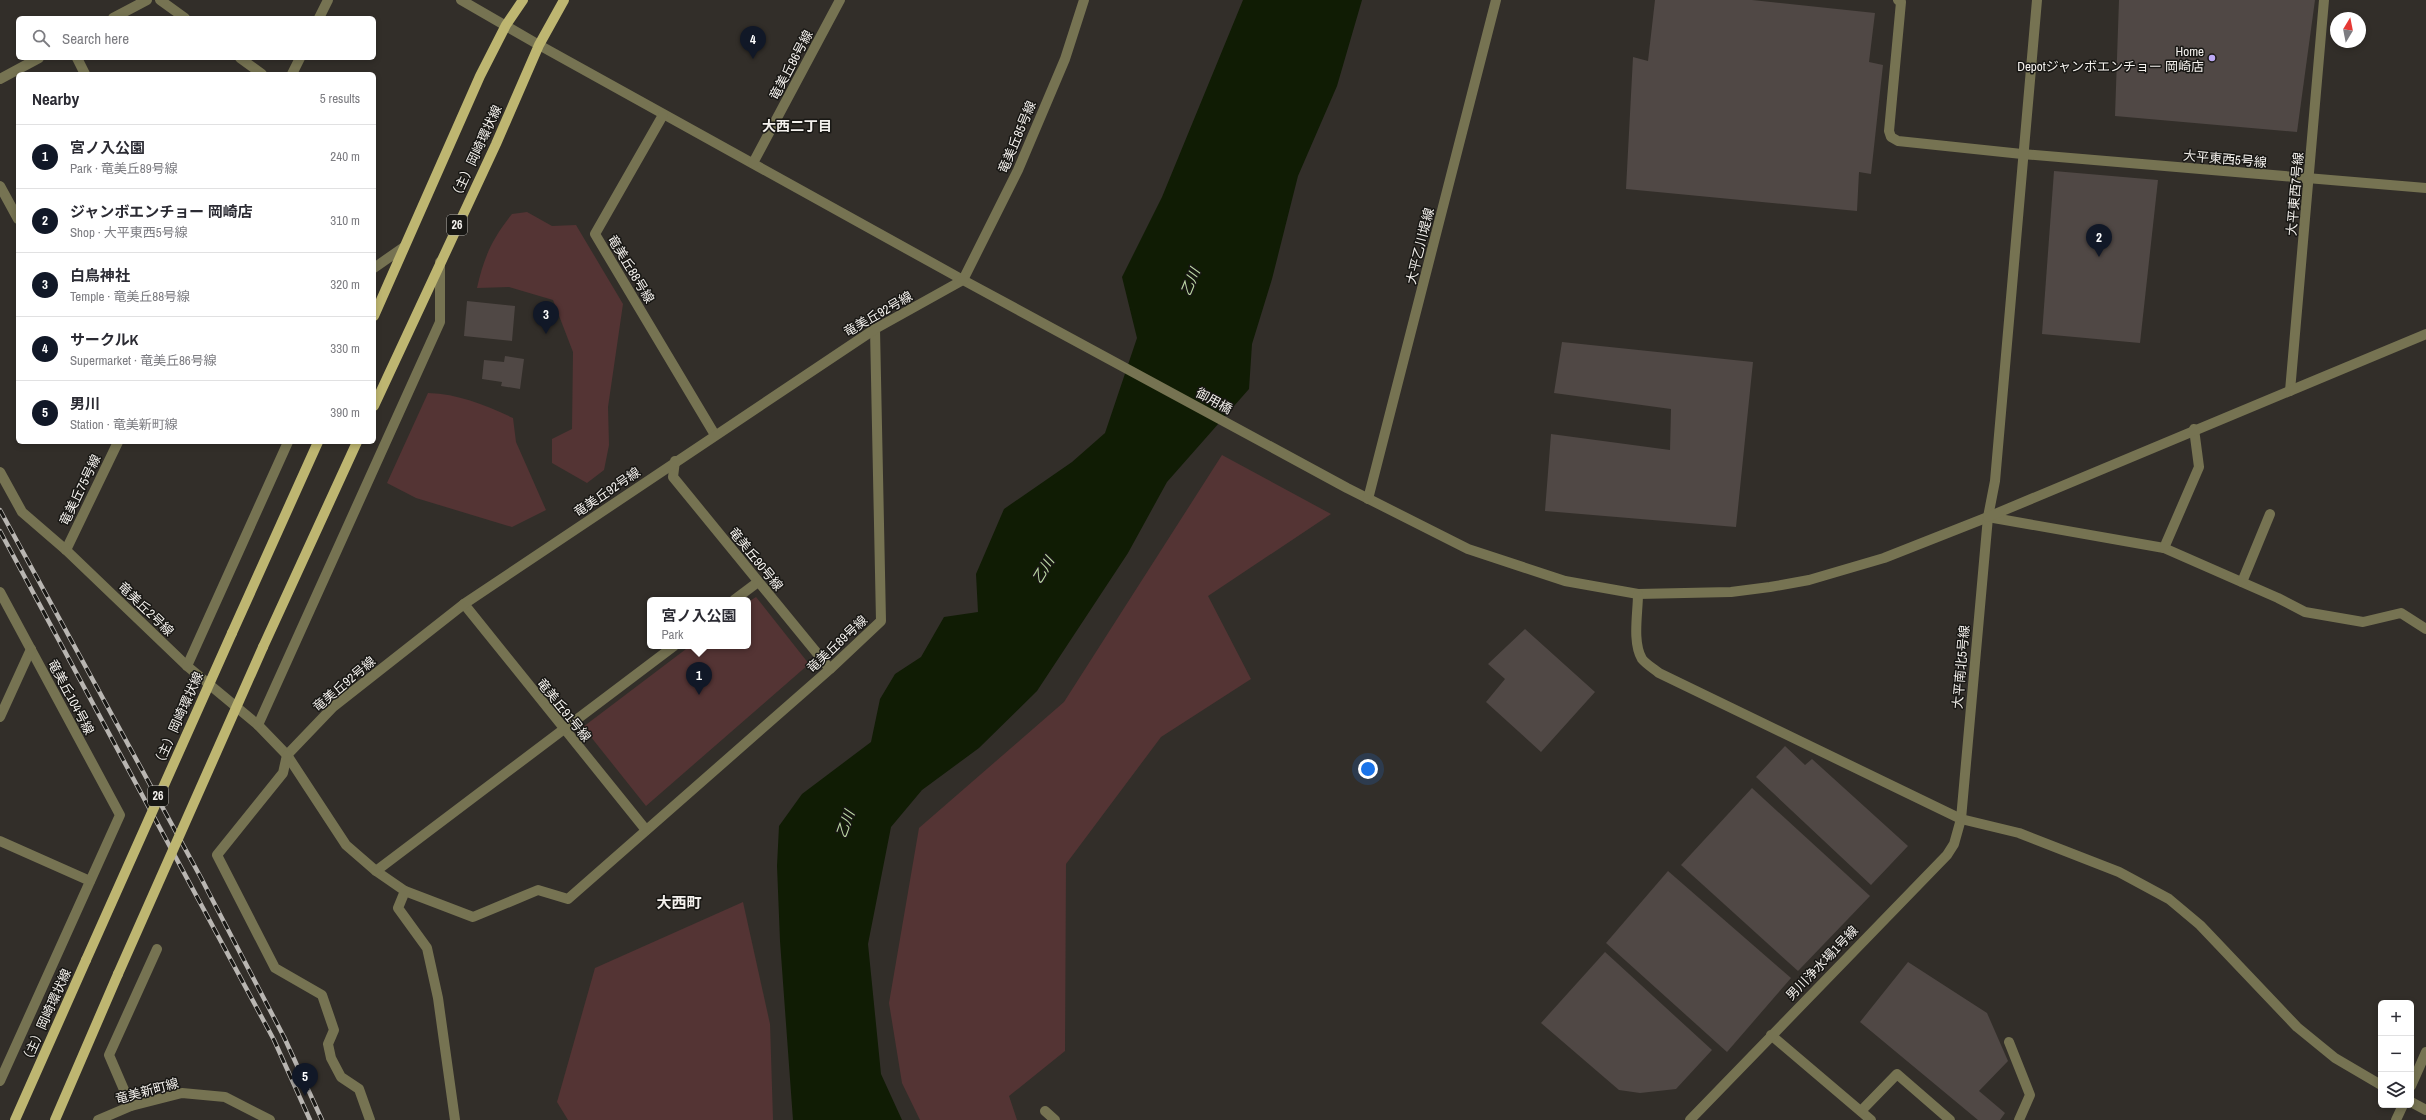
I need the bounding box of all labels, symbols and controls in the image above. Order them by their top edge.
north arrow [2330,12,2366,48]
search box [16,16,376,60]
pin: 4 [740,26,766,59]
icon: search [30,27,52,49]
street label: 竜美丘86号線 [765,27,817,103]
text: Search here [62,28,129,49]
place label: Home Depotジャンボエンチョー 岡崎店 [2017,43,2204,75]
marker: Home Depotジャンボエンチョー 岡崎店 [2207,53,2217,63]
text: Nearby [32,87,79,110]
text: 5 results [320,90,360,107]
street label: 竜美丘85号線 [994,98,1040,176]
street label: （主）岡崎環状線 [446,102,506,204]
district label: 大西二丁目 [762,117,832,135]
text: 宮ノ入公園 [70,137,145,158]
street label: 大平東西5号線 [2182,147,2268,171]
text: 1 [42,148,48,165]
text: 240 m [330,148,360,165]
street label: 大平東西7号線 [2283,151,2307,237]
text: Park · 竜美丘89号線 [70,160,178,177]
text: ジャンボエンチョー 岡崎店 [70,201,253,222]
street label: 大平乙川堤線 [1402,206,1438,286]
text: 2 [42,212,48,229]
text: 310 m [330,212,360,229]
road number: 26 [447,215,467,235]
text: Shop · 大平東西5号線 [70,224,188,241]
pin: 2 [2086,224,2112,257]
street label: 竜美丘88号線 [604,232,658,306]
water label: 乙川 [1176,264,1204,298]
text: 白鳥神社 [70,265,130,286]
text: 3 [42,276,48,293]
text: 320 m [330,276,360,293]
street label: 竜美丘92号線 [840,287,916,341]
text: Temple · 竜美丘88号線 [70,288,190,305]
pin: 3 [533,301,559,334]
text: サークルK [70,329,138,350]
text: 4 [42,340,48,357]
text: 330 m [330,340,360,357]
text: Supermarket · 竜美丘86号線 [70,352,217,369]
street label: 御用橋 [1193,384,1235,418]
text: 男川 [70,393,100,414]
text: 5 [42,404,48,421]
text: 390 m [330,404,360,421]
text: Station · 竜美新町線 [70,416,178,433]
street label: 竜美丘75号線 [56,452,104,528]
street label: 竜美丘92号線 [570,463,644,521]
street label: 竜美丘90号線 [725,524,787,594]
water label: 乙川 [1028,552,1059,587]
street label: 竜美丘2号線 [115,578,177,640]
popup [647,597,751,649]
text: 宮ノ入公園 [661,605,737,626]
street label: 竜美丘89号線 [803,612,871,676]
street label: 大平南北5号線 [1949,624,1973,710]
text: Park [661,626,683,643]
street label: 竜美丘92号線 [309,653,379,715]
street label: 竜美丘104号線 [44,656,98,738]
pin: 1 [686,662,712,695]
street label: （主）岡崎環状線 [149,669,207,771]
street label: 竜美丘91号線 [533,675,595,745]
your location [1358,759,1378,779]
road number: 26 [148,786,168,806]
water label: 乙川 [832,806,859,840]
district label: 大西町 [656,892,702,913]
street label: 男川浄水場1号線 [1782,922,1862,1004]
street label: （主）岡崎環状線 [17,966,75,1068]
map controls [2378,1000,2414,1108]
button: + [2378,1000,2414,1036]
button: − [2378,1036,2414,1072]
pin: 5 [292,1063,318,1096]
button: layers [2378,1072,2414,1108]
street label: 竜美新町線 [113,1074,181,1108]

